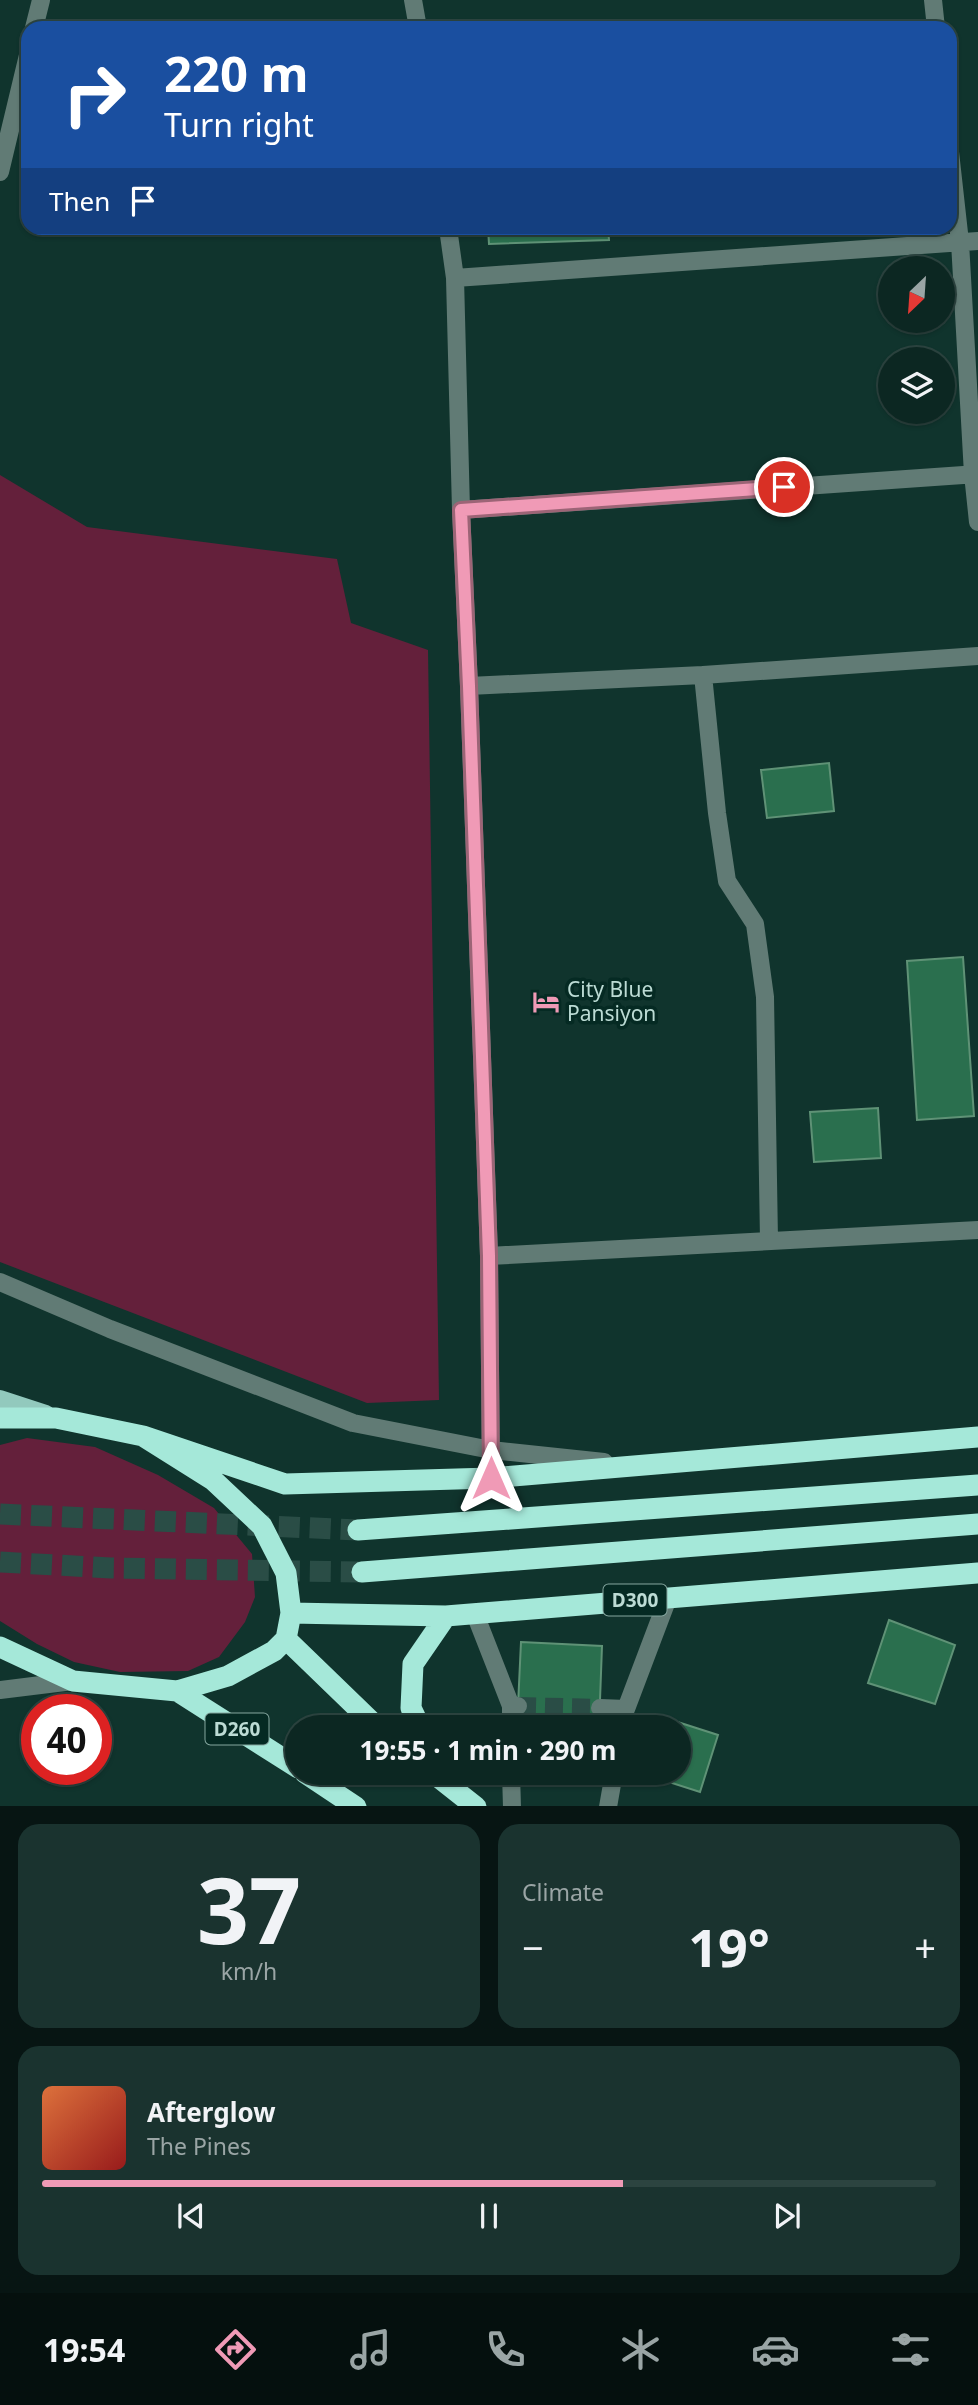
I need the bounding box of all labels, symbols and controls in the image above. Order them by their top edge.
text: 220 m [164,40,309,106]
icon: right [49,49,140,140]
text: Turn right [164,103,314,146]
icon: arrive [124,182,162,220]
text: Then [49,183,110,219]
north arrow [878,256,956,332]
map controls [878,256,955,424]
button: layers [878,347,955,424]
pin [754,457,814,517]
icon: arrive [765,468,803,506]
place label: City Blue Pansiyon [567,975,656,1027]
hotel icon: City Blue Pansiyon [531,987,561,1017]
position arrow [454,1441,528,1515]
road number: D300 [604,1584,666,1616]
speed limit sign: 40 [21,1694,112,1785]
road number: D260 [205,1714,268,1744]
text: 19:55 · 1 min · 290 m [360,1732,616,1768]
text: 37 [197,1847,301,1971]
text: Climate [522,1876,604,1908]
text: 19° [688,1911,770,1982]
text: − [522,1921,544,1973]
text: + [914,1921,936,1973]
text: km/h [221,1955,277,1987]
text: Afterglow [147,2094,275,2130]
text: The Pines [147,2130,251,2162]
icon: previous [172,2197,210,2235]
icon: pause [470,2197,508,2235]
icon: next [768,2197,806,2235]
icon: directions [211,2325,260,2374]
icon: music [346,2325,395,2374]
icon: phone [481,2325,530,2374]
icon: climate [616,2325,665,2374]
icon: car [751,2325,800,2374]
icon: filters [886,2325,935,2374]
text: 19:54 [43,2328,125,2371]

